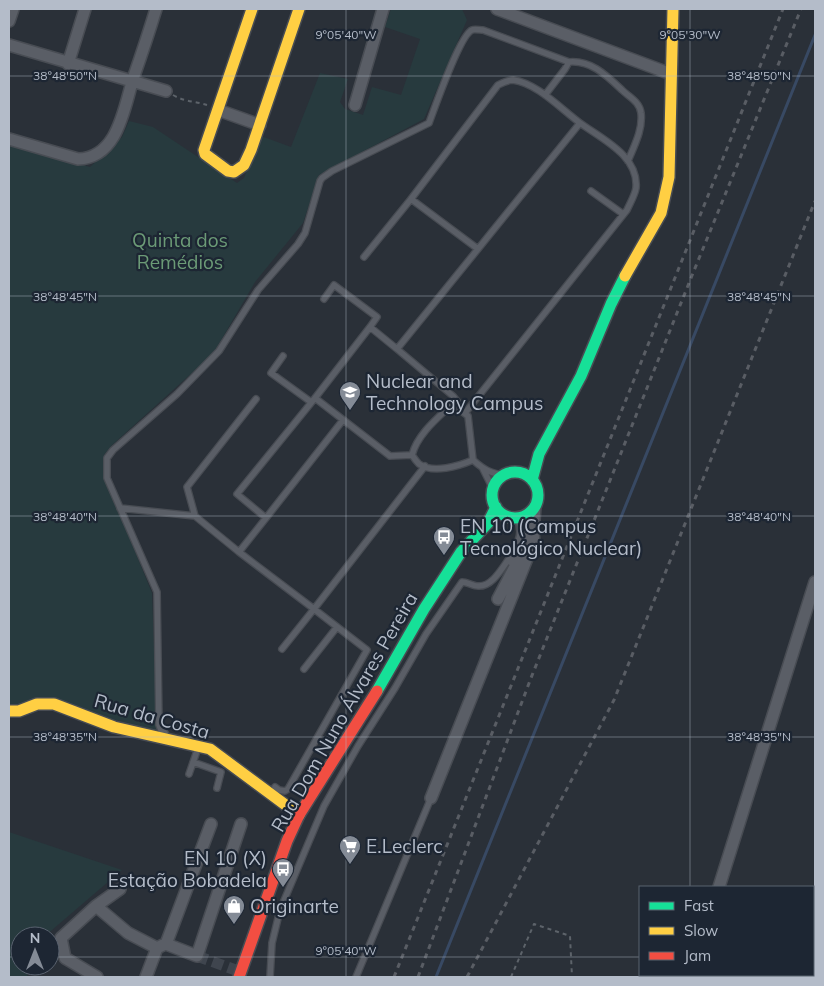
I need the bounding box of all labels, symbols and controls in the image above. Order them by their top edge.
text: 9°05'40"W [315,27,377,42]
text: 9°05'30"W [659,27,721,42]
text: 38°48'50"N [33,68,97,83]
text: 38°48'50"N [727,68,791,83]
park label: Quinta dos Remédios [132,228,228,274]
text: 38°48'45"N [33,289,97,304]
text: 38°48'45"N [727,289,791,304]
place label: Nuclear and Technology Campus [366,369,543,415]
school or university icon: Nuclear and Technology Campus [338,380,362,411]
text: 38°48'40"N [33,509,97,524]
text: 38°48'40"N [727,509,791,524]
place label: EN 10 (Campus Tecnológico Nuclear) [460,514,642,560]
bus stop icon: EN 10 (Campus Tecnológico Nuclear) [432,525,456,556]
street label: Rua Dom Nuno Álvares Pereira [265,588,423,836]
street label: Rua da Costa [92,688,212,744]
text: 38°48'35"N [33,729,97,744]
text: 38°48'35"N [727,729,791,744]
supermarket icon: E.Leclerc [338,834,362,865]
place label: E.Leclerc [366,834,443,858]
place label: EN 10 (X) Estação Bobadela [108,846,267,892]
bus stop icon: EN 10 (X) Estação Bobadela [271,857,295,888]
legend [639,886,814,976]
shop icon: Originarte [222,894,246,925]
place label: Originarte [250,894,339,918]
text: Fast [684,896,714,915]
text: Slow [684,921,718,940]
north arrow [10,926,60,976]
text: N [30,929,40,947]
text: 9°05'40"W [315,943,377,958]
text: Jam [684,946,711,965]

